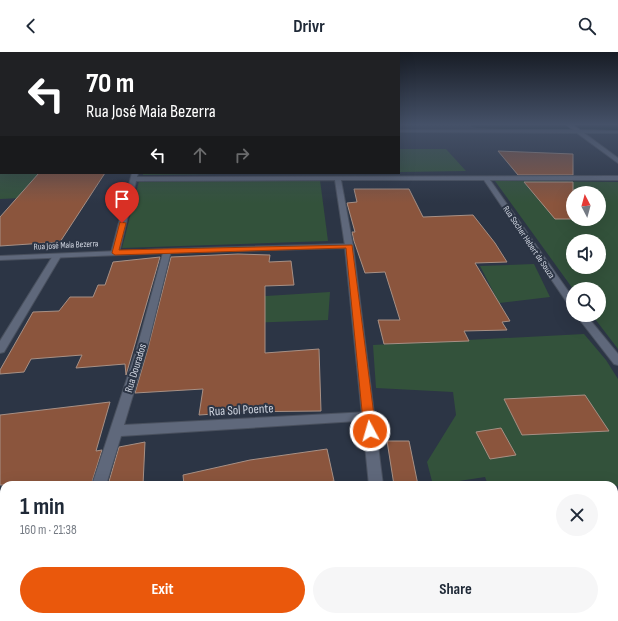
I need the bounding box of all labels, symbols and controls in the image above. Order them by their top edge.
icon: back [20,15,42,37]
icon: search [576,15,598,37]
text: Drivr [293,16,325,37]
text: 70 m [86,67,134,100]
icon: left [20,68,72,120]
text: Rua José Maia Bezerra [86,101,216,122]
icon: left [147,144,169,166]
icon: ahead [189,144,211,166]
icon: right [231,144,253,166]
pin [105,182,139,223]
north arrow [566,186,606,226]
map controls [566,186,606,322]
icon: arrive [111,188,133,210]
street label: Rua Socher Hebert de Souza [500,204,557,280]
button: sound [566,234,606,274]
street label: Rua José Maia Bezerra [33,238,99,253]
button: search [566,282,606,322]
street label: Rua Dourados [122,342,149,394]
street label: Rua Sol Poente [208,400,274,420]
position arrow [349,410,391,452]
text: 1 min [20,492,65,521]
button: close [556,494,598,536]
text: 160 m · 21:38 [20,522,77,538]
button: Exit [20,567,305,613]
button: Share [313,567,598,613]

